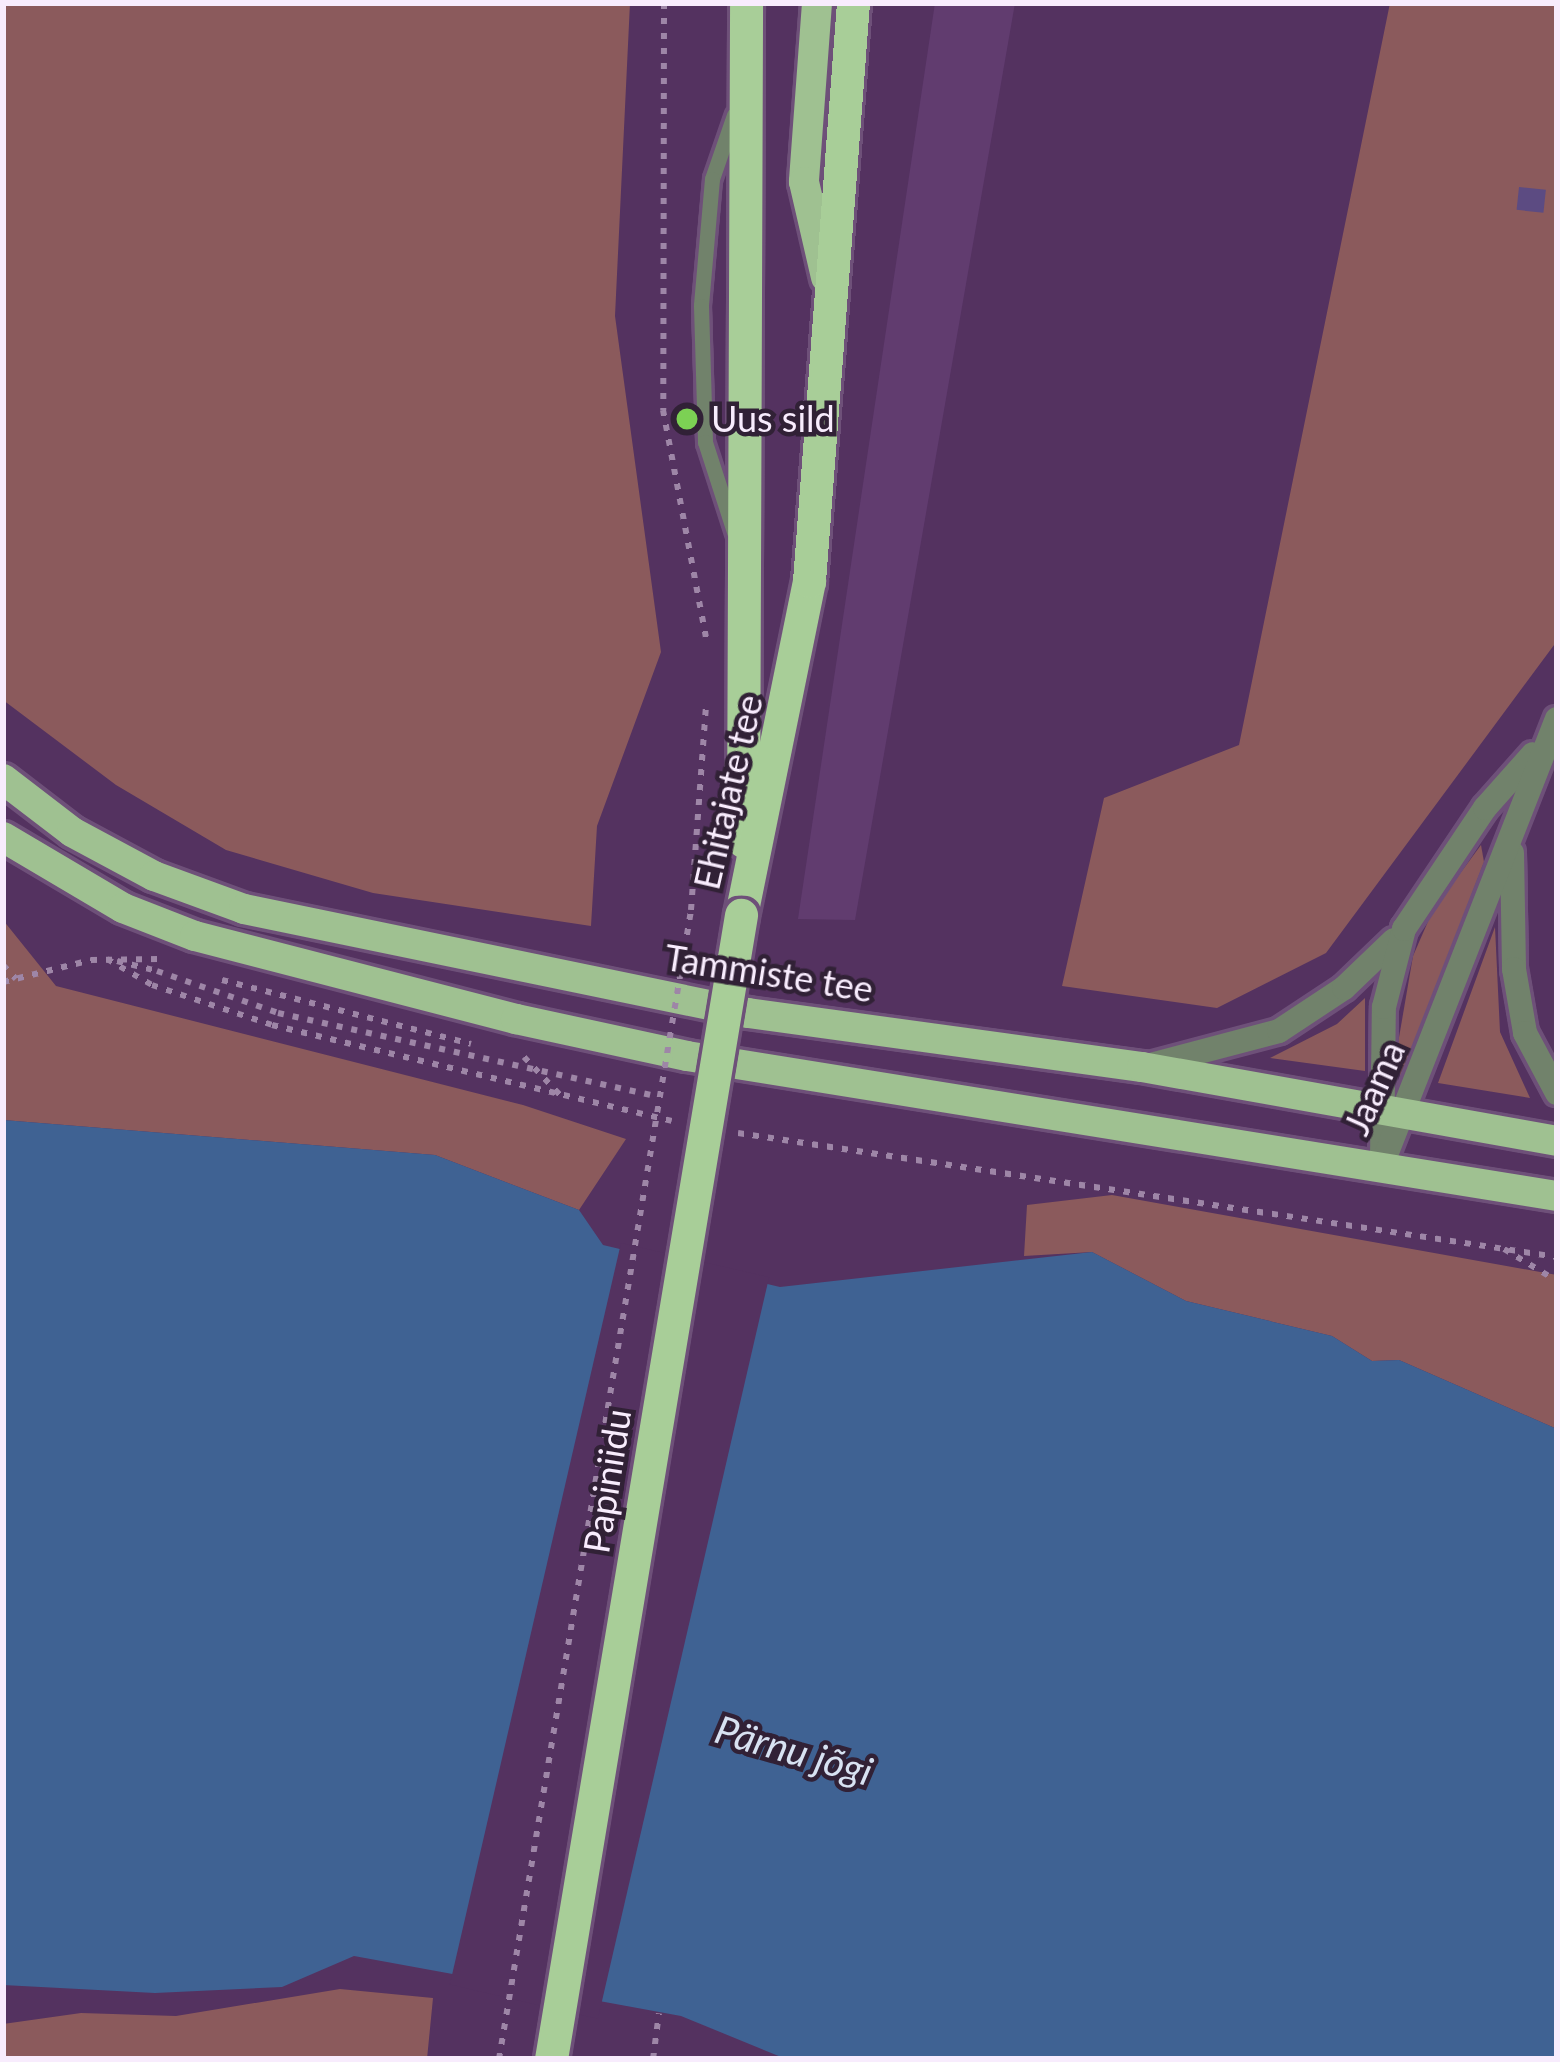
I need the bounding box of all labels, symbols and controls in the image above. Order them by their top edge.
place label: Uus sild [711,397,835,441]
marker: Uus sild [674,406,700,432]
street label: Ehitajate tee [685,691,771,893]
street label: Tammiste tee [662,935,876,1011]
street label: Jaama [1334,1035,1414,1141]
street label: Papiniidu [574,1406,640,1556]
water label: Pärnu jõgi [710,1705,878,1795]

